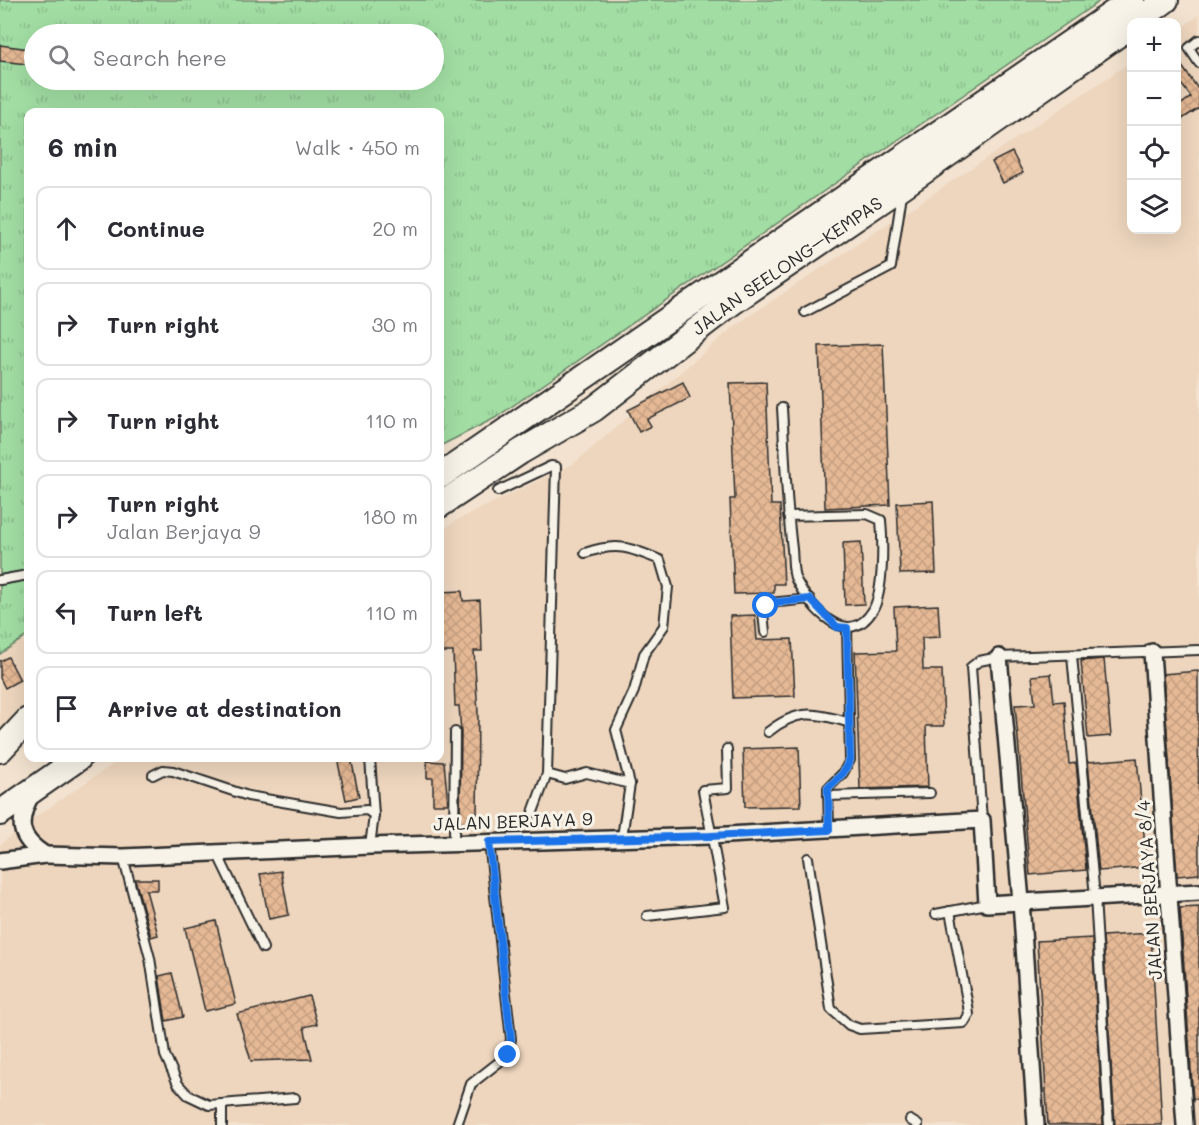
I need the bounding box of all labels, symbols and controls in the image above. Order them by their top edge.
map controls [1127,18,1181,234]
button: + [1127,18,1181,72]
search box [24,24,444,90]
icon: search [45,41,78,74]
text: Search here [93,43,227,72]
button: − [1127,72,1181,126]
button: locate [1127,126,1181,180]
text: 6 min [48,130,117,164]
text: Walk · 450 m [295,134,420,160]
button: layers [1127,180,1181,234]
street label: JALAN SEELONG–KEMPAS [687,191,887,340]
icon: ahead [50,212,83,245]
text: Continue [107,214,205,243]
text: 20 m [372,215,418,241]
icon: right [50,308,83,341]
text: Turn right [107,310,219,339]
text: 30 m [372,311,418,337]
icon: right [50,404,83,437]
text: Turn right [107,406,219,435]
text: 110 m [365,407,418,433]
text: Turn right [107,489,219,518]
icon: right [50,500,83,533]
text: 180 m [362,503,418,529]
text: Jalan Berjaya 9 [107,518,261,544]
route start [752,592,778,618]
icon: left [50,596,83,629]
text: Turn left [107,598,203,627]
text: 110 m [365,599,418,625]
icon: arrive [50,692,83,725]
text: Arrive at destination [107,694,342,723]
street label: JALAN BERJAYA 8/4 [1131,799,1167,980]
street label: JALAN BERJAYA 9 [433,806,593,836]
route end [494,1041,520,1067]

